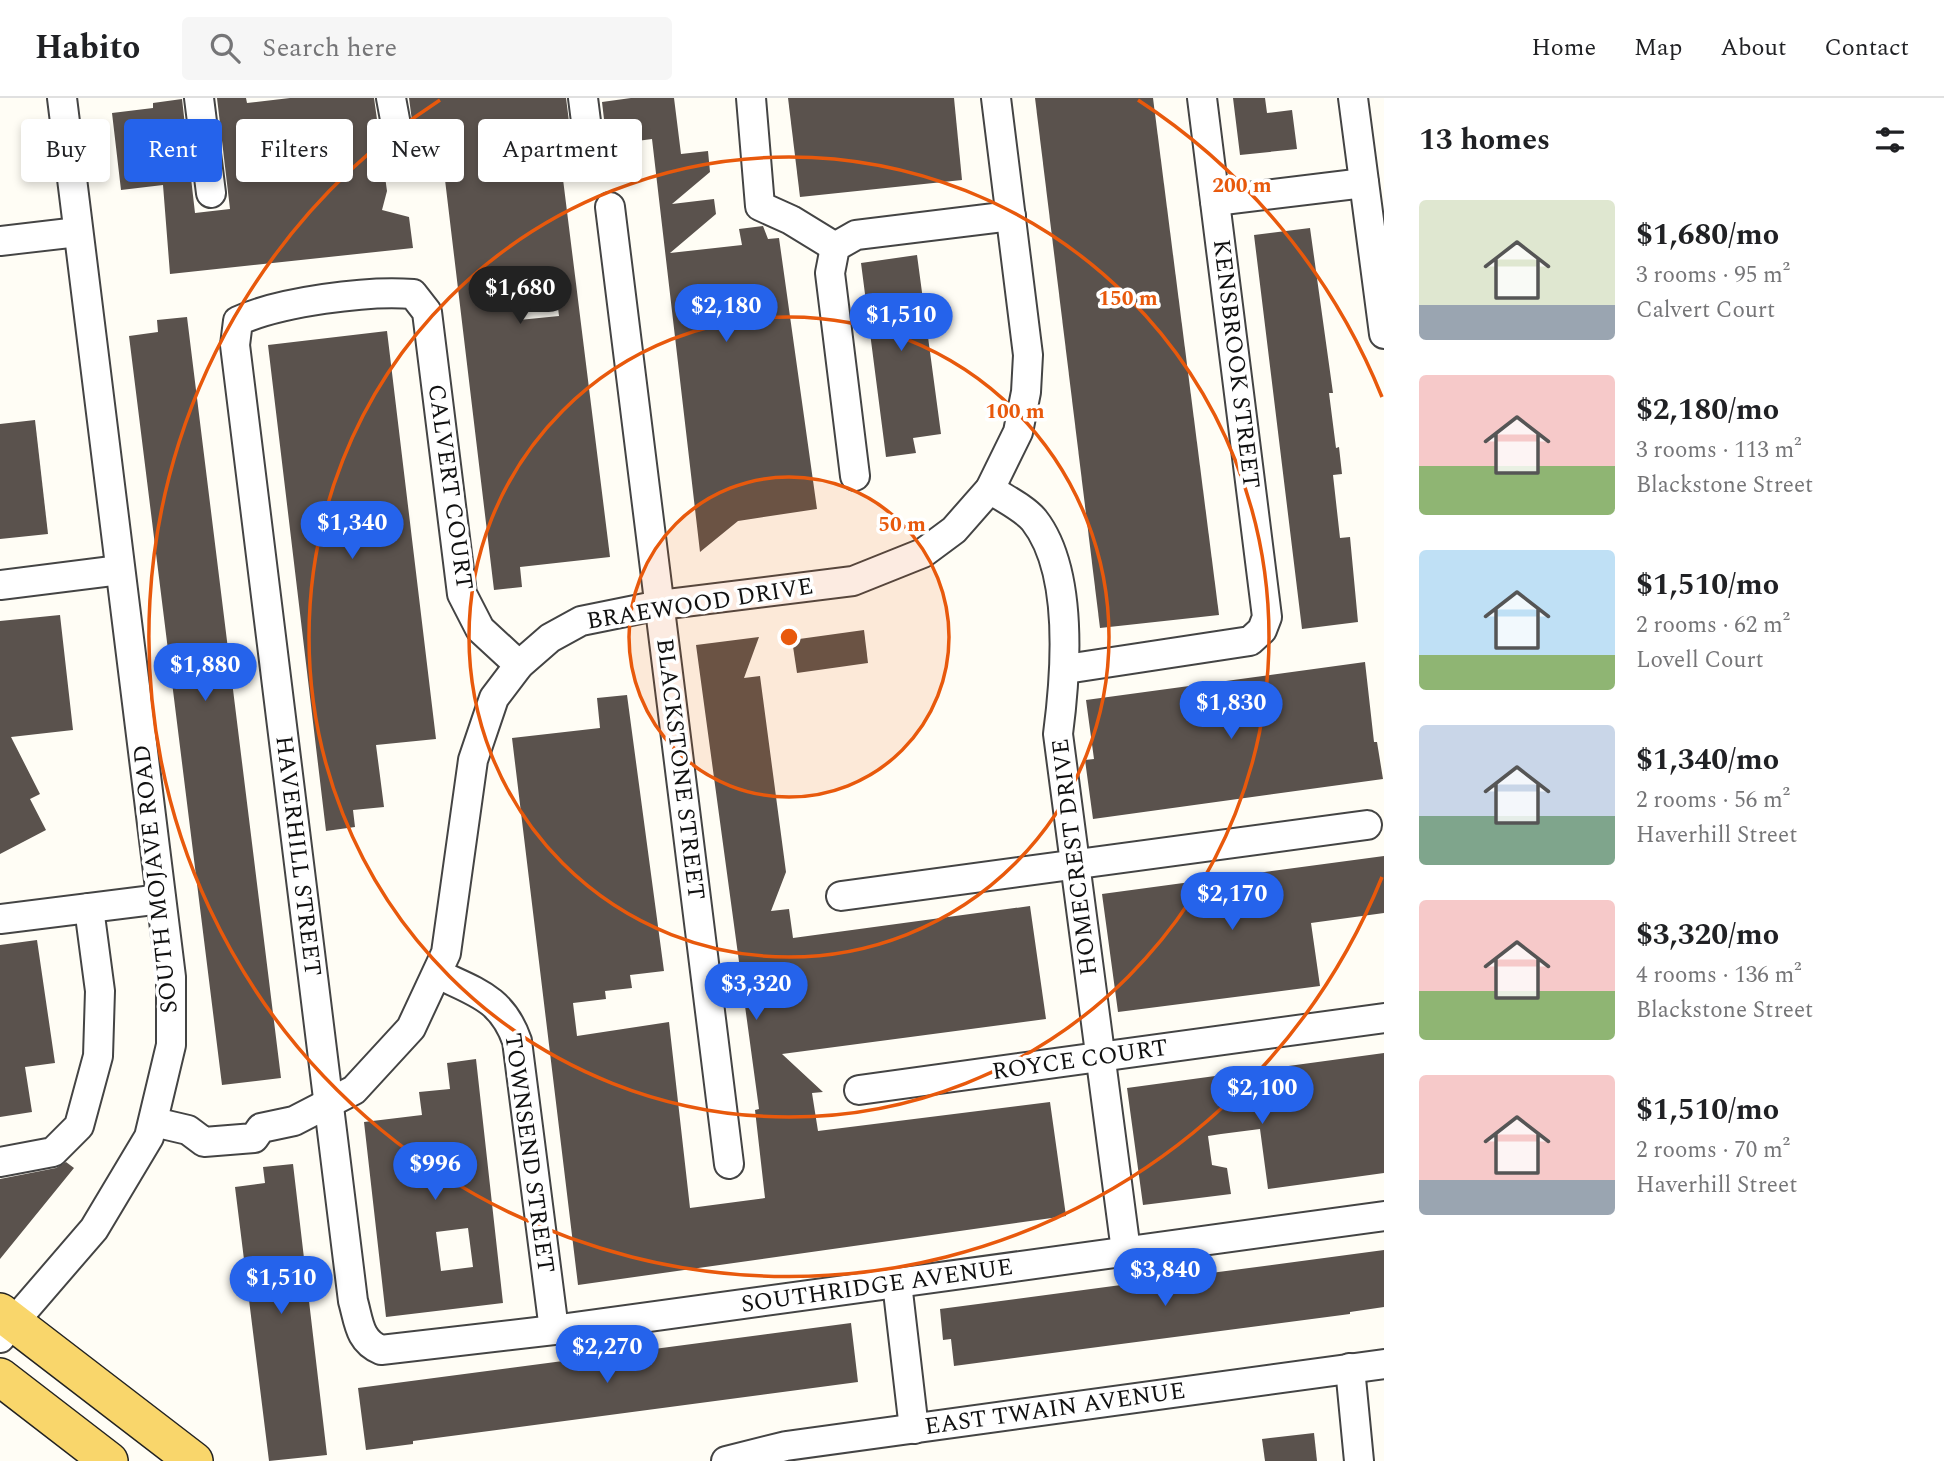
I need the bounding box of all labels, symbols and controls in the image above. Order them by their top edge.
search box [182,17,672,80]
text: Habito [35,23,140,73]
text: Search here [262,28,397,68]
icon: search [206,29,244,67]
text: Home [1531,30,1596,66]
text: Map [1634,30,1682,66]
text: About [1720,30,1786,66]
text: Contact [1824,30,1909,66]
text: 13 homes [1419,117,1550,163]
chip: Buy [21,119,110,182]
chip: Rent [124,119,222,182]
chip: Filters [236,119,353,182]
chip: New [367,119,464,182]
chip: Apartment [478,119,642,182]
icon: filters [1871,121,1909,159]
text: 200 m [1212,170,1272,202]
text: $1,680/mo [1636,212,1779,258]
icon: home [1475,228,1559,312]
street label: KENSBROOK STREET [1203,237,1269,491]
text: 3 rooms · 95 m² [1636,258,1790,293]
pin: $1,680 [463,266,577,326]
text: $1,680 [485,271,555,306]
text: 150 m [1098,283,1158,315]
pin: $2,180 [669,285,783,344]
text: $2,180 [691,289,761,324]
text: Calvert Court [1636,293,1775,328]
pin: $1,510 [844,294,958,353]
text: $1,510 [866,298,936,333]
street label: CALVERT COURT [418,382,482,592]
text: $2,180/mo [1636,387,1779,433]
text: 100 m [985,396,1045,428]
icon: home [1475,403,1559,487]
text: 3 rooms · 113 m² [1636,433,1802,468]
text: Blackstone Street [1636,468,1813,503]
pin: $1,340 [295,502,409,561]
text: $1,340 [317,506,387,541]
text: 50 m [878,509,926,541]
text: $1,510/mo [1636,562,1779,608]
street label: BRAEWOOD DRIVE [584,568,816,640]
icon: home [1475,578,1559,662]
text: 2 rooms · 62 m² [1636,608,1790,643]
centre of rings [777,625,801,649]
street label: BLACKSTONE STREET [646,636,714,902]
text: Lovell Court [1636,643,1764,678]
pin: $1,880 [148,644,262,703]
text: $1,880 [170,648,240,683]
pin: $1,830 [1174,682,1288,741]
text: $1,830 [1196,686,1266,721]
street label: HAVERHILL STREET [265,734,331,978]
street label: HOMECREST DRIVE [1043,736,1107,978]
text: $1,340/mo [1636,737,1779,783]
street label: SOUTH MOJAVE ROAD [124,743,188,1015]
icon: home [1475,753,1559,837]
text: 2 rooms · 56 m² [1636,783,1790,818]
text: Haverhill Street [1636,818,1797,853]
pin: $2,170 [1175,872,1289,932]
text: $2,170 [1197,877,1267,912]
text: $3,320/mo [1636,912,1779,958]
icon: home [1475,928,1559,1012]
text: 4 rooms · 136 m² [1636,958,1802,993]
pin: $3,320 [699,962,813,1022]
text: $3,320 [721,967,791,1002]
text: Blackstone Street [1636,993,1813,1028]
street label: ROYCE COURT [990,1030,1170,1090]
street label: TOWNSEND STREET [494,1031,564,1275]
pin: $2,100 [1205,1066,1319,1126]
text: $2,100 [1227,1071,1297,1106]
text: $1,510/mo [1636,1087,1779,1133]
icon: home [1475,1103,1559,1187]
text: 2 rooms · 70 m² [1636,1133,1790,1168]
pin: $996 [394,1142,476,1202]
text: $996 [409,1147,461,1182]
text: Haverhill Street [1636,1168,1797,1203]
pin: $3,840 [1108,1248,1222,1308]
street label: SOUTHRIDGE AVENUE [739,1249,1015,1323]
text: $3,840 [1130,1253,1200,1288]
pin: $1,510 [224,1256,338,1316]
text: $1,510 [246,1261,316,1296]
pin: $2,270 [550,1326,664,1385]
text: $2,270 [572,1330,642,1365]
street label: EAST TWAIN AVENUE [922,1373,1188,1445]

